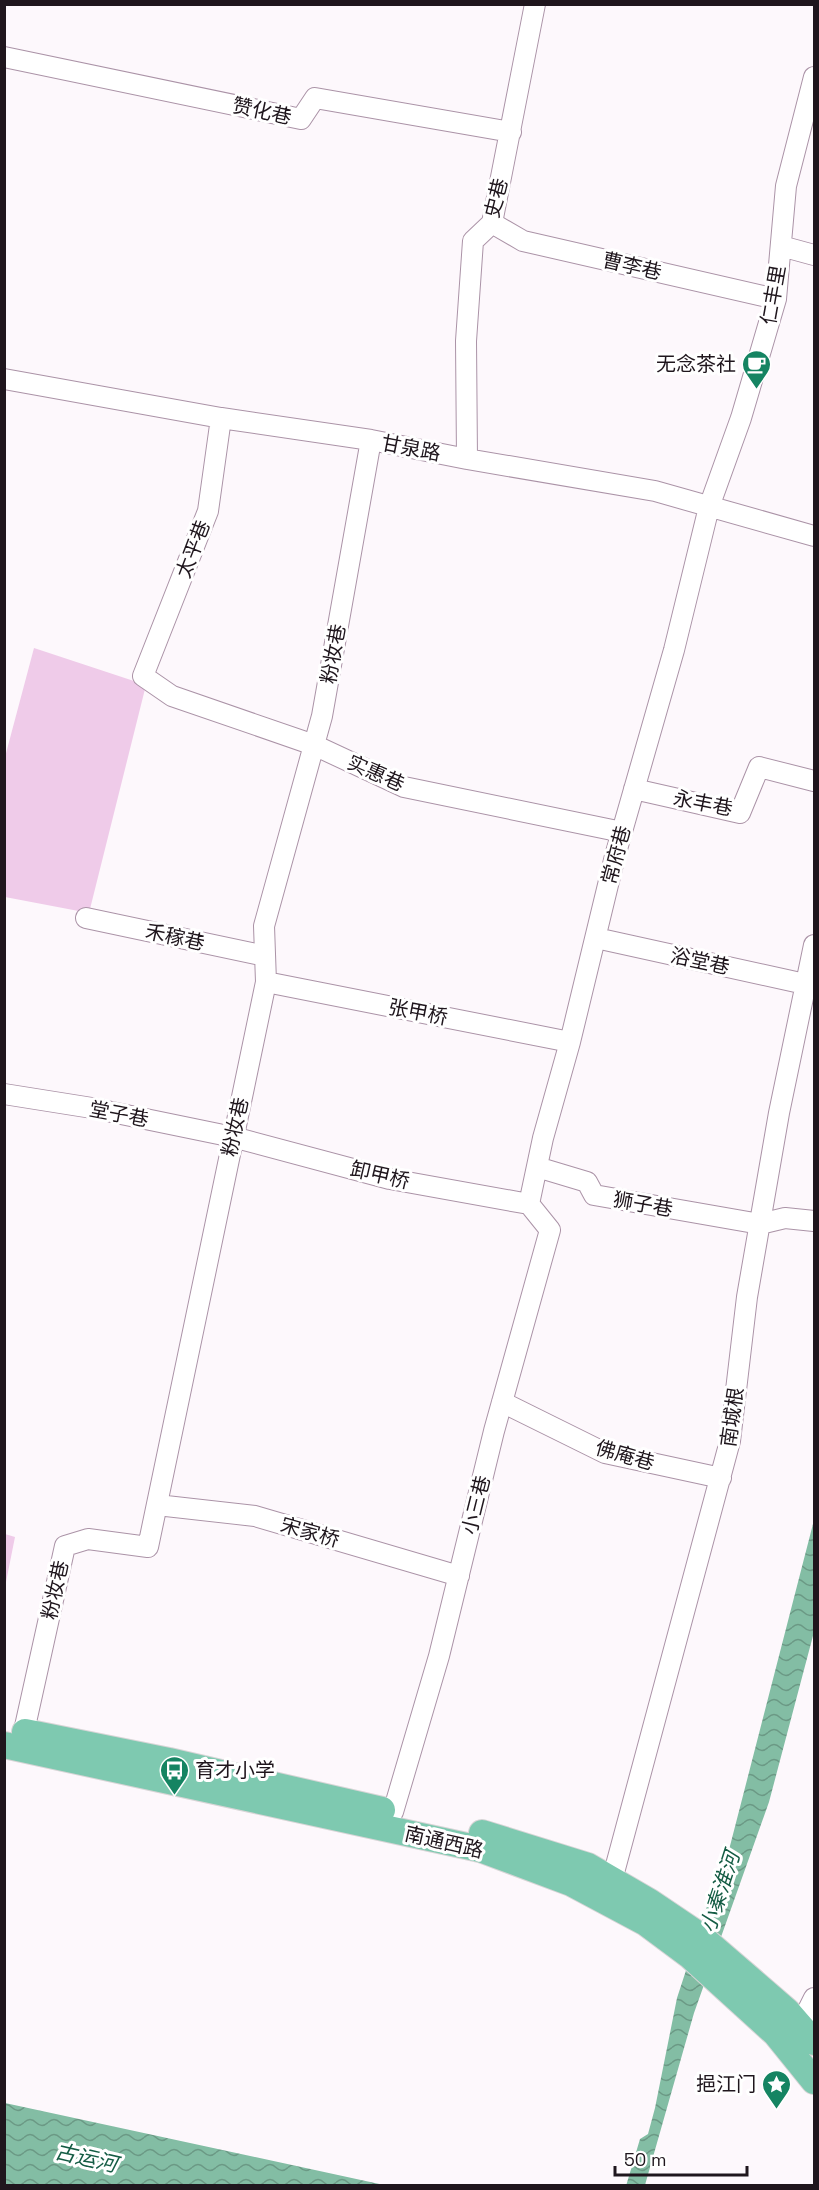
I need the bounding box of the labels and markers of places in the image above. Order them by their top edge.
cafe icon: 无念茶社 [741,348,773,390]
place label: 无念茶社 [656,351,736,377]
bus stop icon: 育才小学 [158,1754,190,1796]
place label: 育才小学 [195,1757,275,1783]
place icon: 挹江门 [761,2068,793,2110]
place label: 挹江门 [696,2071,756,2097]

